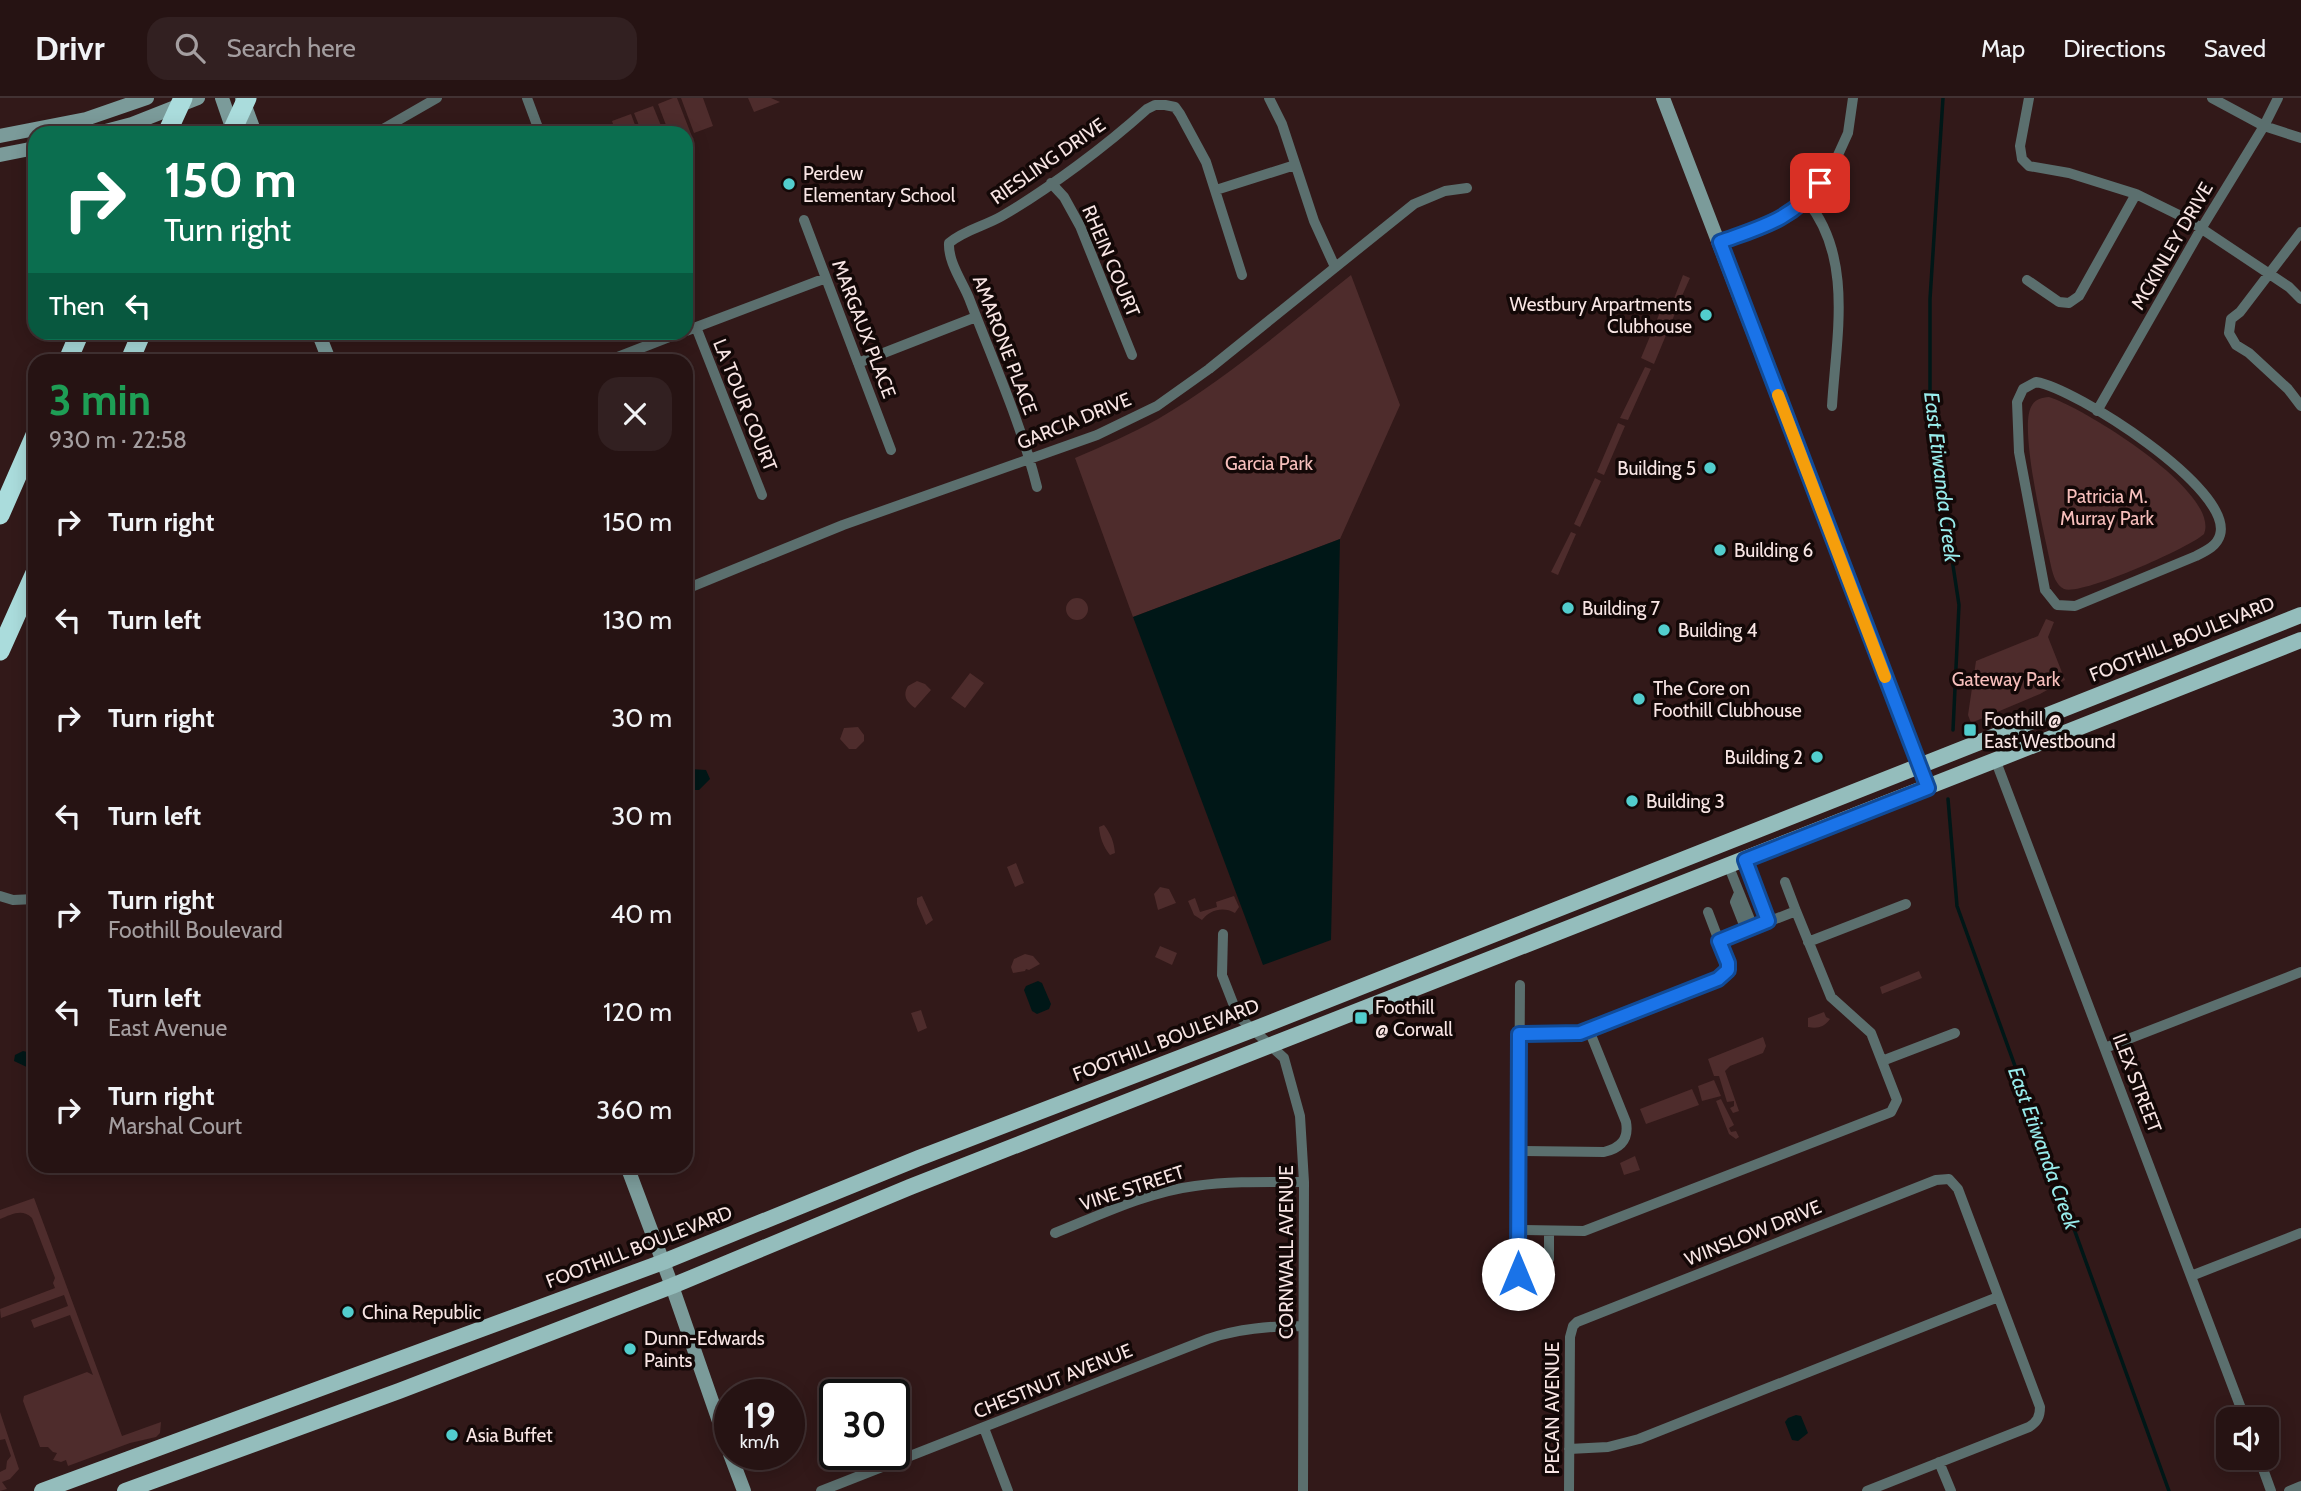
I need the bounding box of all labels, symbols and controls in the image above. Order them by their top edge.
search box [147,17,637,80]
text: Drivr [35,28,105,68]
icon: search [171,29,209,67]
text: Search here [227,32,356,64]
text: Map [1981,34,2025,63]
text: Directions [2063,34,2166,63]
text: Saved [2204,34,2266,63]
street label: RIESLING DRIVE [986,113,1110,209]
text: 150 m [164,150,297,209]
pin [1790,153,1850,213]
icon: right [49,154,140,245]
place label: Perdew Elementary School [803,162,956,207]
icon: arrive [1801,164,1839,202]
marker: Perdew Elementary School [781,176,797,192]
street label: MCKINLEY DRIVE [2126,178,2218,314]
street label: RHEIN COURT [1077,202,1145,320]
text: Turn right [164,210,291,249]
street label: MARGAUX PLACE [827,257,901,401]
street label: AMARONE PLACE [968,272,1042,418]
icon: left [119,287,157,325]
text: Then [49,290,105,322]
place label: Westbury Arpartments Clubhouse [1509,293,1692,338]
marker: Westbury Arpartments Clubhouse [1698,307,1714,323]
street label: LA TOUR COURT [708,336,782,474]
text: 3 min [49,374,151,426]
button: close [598,377,672,451]
street label: GARCIA DRIVE [1014,388,1134,454]
water label: East Etiwanda Creek [1919,390,1965,565]
text: 930 m · 22:58 [49,426,187,454]
park label: Garcia Park [1225,452,1313,475]
place label: Building 5 [1617,457,1696,480]
marker: Building 5 [1702,460,1718,476]
park label: Patricia M. Murray Park [2060,485,2154,530]
icon: right [49,503,87,541]
text: Turn right [108,506,214,538]
text: 150 m [603,506,672,538]
place label: Building 6 [1734,539,1813,562]
marker: Building 6 [1712,542,1728,558]
street label: FOOTHILL BOULEVARD [2086,591,2278,687]
place label: Building 7 [1582,597,1661,620]
marker: Building 7 [1560,600,1576,616]
icon: left [49,601,87,639]
text: Turn left [108,604,201,636]
text: 130 m [603,604,672,636]
place label: Building 4 [1678,619,1758,642]
marker: Building 4 [1656,622,1672,638]
park label: Gateway Park [1952,668,2061,691]
place label: The Core on Foothill Clubhouse [1653,677,1802,722]
marker: The Core on Foothill Clubhouse [1631,691,1647,707]
icon: right [49,699,87,737]
text: Turn right [108,702,214,734]
text: 30 m [611,702,672,734]
place label: Foothill @ East Westbound [1984,708,2116,753]
marker: Foothill @ East Westbound [1962,722,1978,738]
place label: Building 2 [1724,746,1803,769]
marker: Building 2 [1809,749,1825,765]
place label: Building 3 [1646,790,1725,813]
marker: Building 3 [1624,793,1640,809]
icon: left [49,797,87,835]
text: Turn left [108,800,201,832]
text: 30 m [611,800,672,832]
text: Turn right [108,884,214,916]
icon: right [49,895,87,933]
text: 40 m [610,898,672,930]
text: Foothill Boulevard [108,916,283,944]
text: Turn left [108,982,201,1014]
icon: left [49,993,87,1031]
street label: FOOTHILL BOULEVARD [1070,994,1263,1086]
text: 120 m [603,996,672,1028]
place label: Foothill @ Corwall [1375,996,1453,1041]
marker: Foothill @ Corwall [1353,1010,1369,1026]
text: East Avenue [108,1014,227,1042]
street label: ILEX STREET [2108,1030,2166,1136]
water label: East Etiwanda Creek [2003,1063,2085,1234]
text: Turn right [108,1080,214,1112]
icon: right [49,1091,87,1129]
text: 360 m [596,1094,672,1126]
text: Marshal Court [108,1112,242,1140]
street label: VINE STREET [1077,1160,1187,1216]
street label: CORNWALL AVENUE [1275,1165,1298,1339]
street label: WINSLOW DRIVE [1681,1195,1825,1271]
street label: FOOTHILL BOULEVARD [543,1201,736,1293]
position arrow [1481,1237,1555,1311]
place label: China Republic [362,1301,481,1324]
marker: China Republic [340,1304,356,1320]
place label: Dunn-Edwards Paints [644,1327,765,1372]
street label: CHESTNUT AVENUE [970,1339,1136,1423]
marker: Dunn-Edwards Paints [622,1341,638,1357]
street label: PECAN AVENUE [1541,1342,1564,1474]
speed limit sign: 30 [819,1379,910,1470]
text: 19 [743,1394,776,1437]
map controls [2216,1407,2279,1470]
button: sound [2216,1407,2279,1470]
place label: Asia Buffet [466,1424,553,1447]
marker: Asia Buffet [444,1427,460,1443]
text: km/h [740,1431,779,1453]

